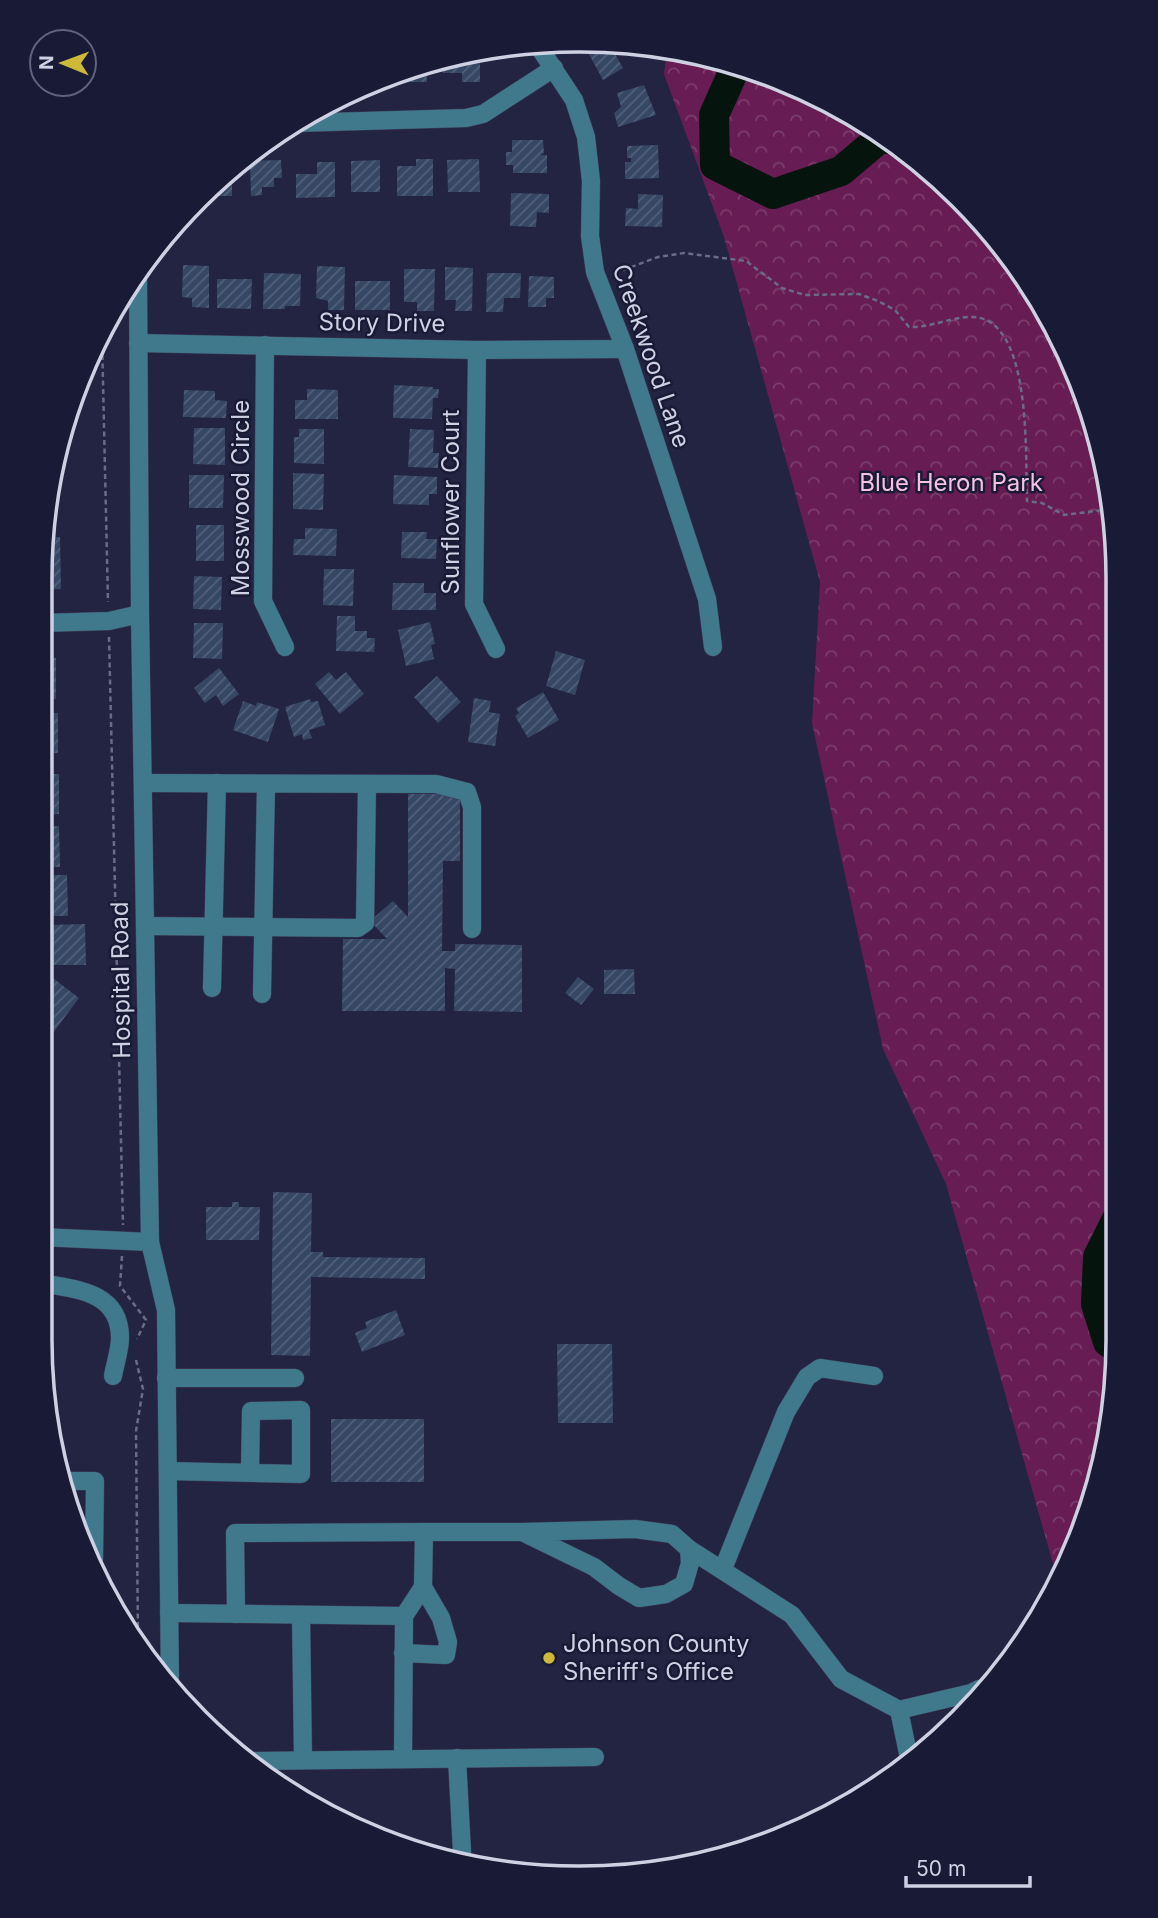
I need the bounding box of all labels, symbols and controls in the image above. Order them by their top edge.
north arrow [28,28,98,98]
text: N [35,55,58,70]
street label: Creekwood Lane [607,260,696,451]
street label: Story Drive [318,307,446,338]
street label: Mosswood Circle [226,400,255,596]
street label: Sunflower Court [436,409,465,594]
park label: Blue Heron Park [859,468,1043,497]
street label: Hospital Road [105,901,136,1059]
place label: Johnson County Sheriff's Office [563,1629,750,1686]
marker: Johnson County Sheriff's Office [541,1650,557,1666]
scale bar [906,1844,1030,1888]
text: 50 m [916,1856,966,1881]

